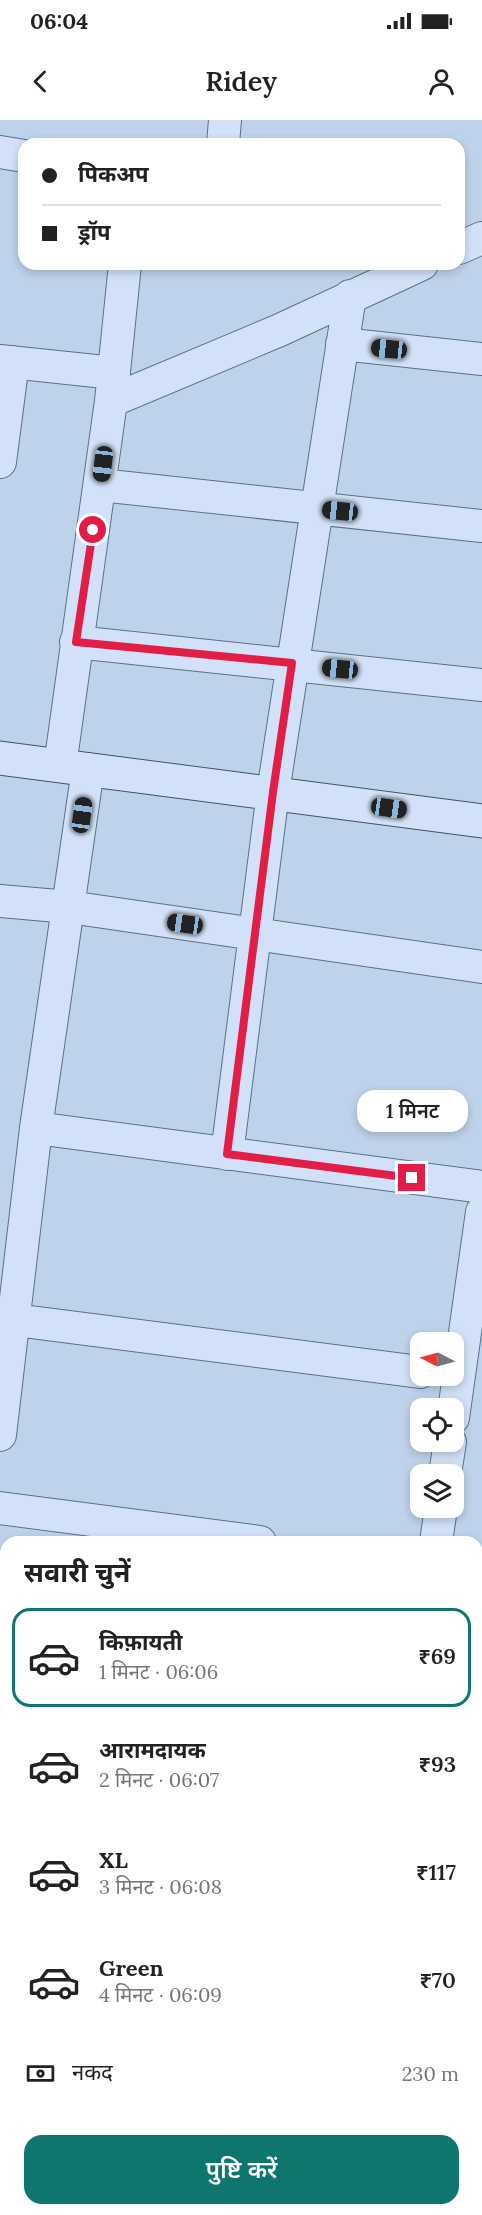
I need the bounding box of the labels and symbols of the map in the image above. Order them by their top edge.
car [370,338,408,360]
car [92,445,114,483]
car [321,500,359,522]
route start [79,516,106,543]
car [321,658,359,680]
car [71,796,93,834]
car [370,797,408,819]
car [166,913,204,935]
callout: 1 मिनट [356,1091,468,1133]
route end [398,1164,425,1191]
north arrow [410,1332,464,1386]

